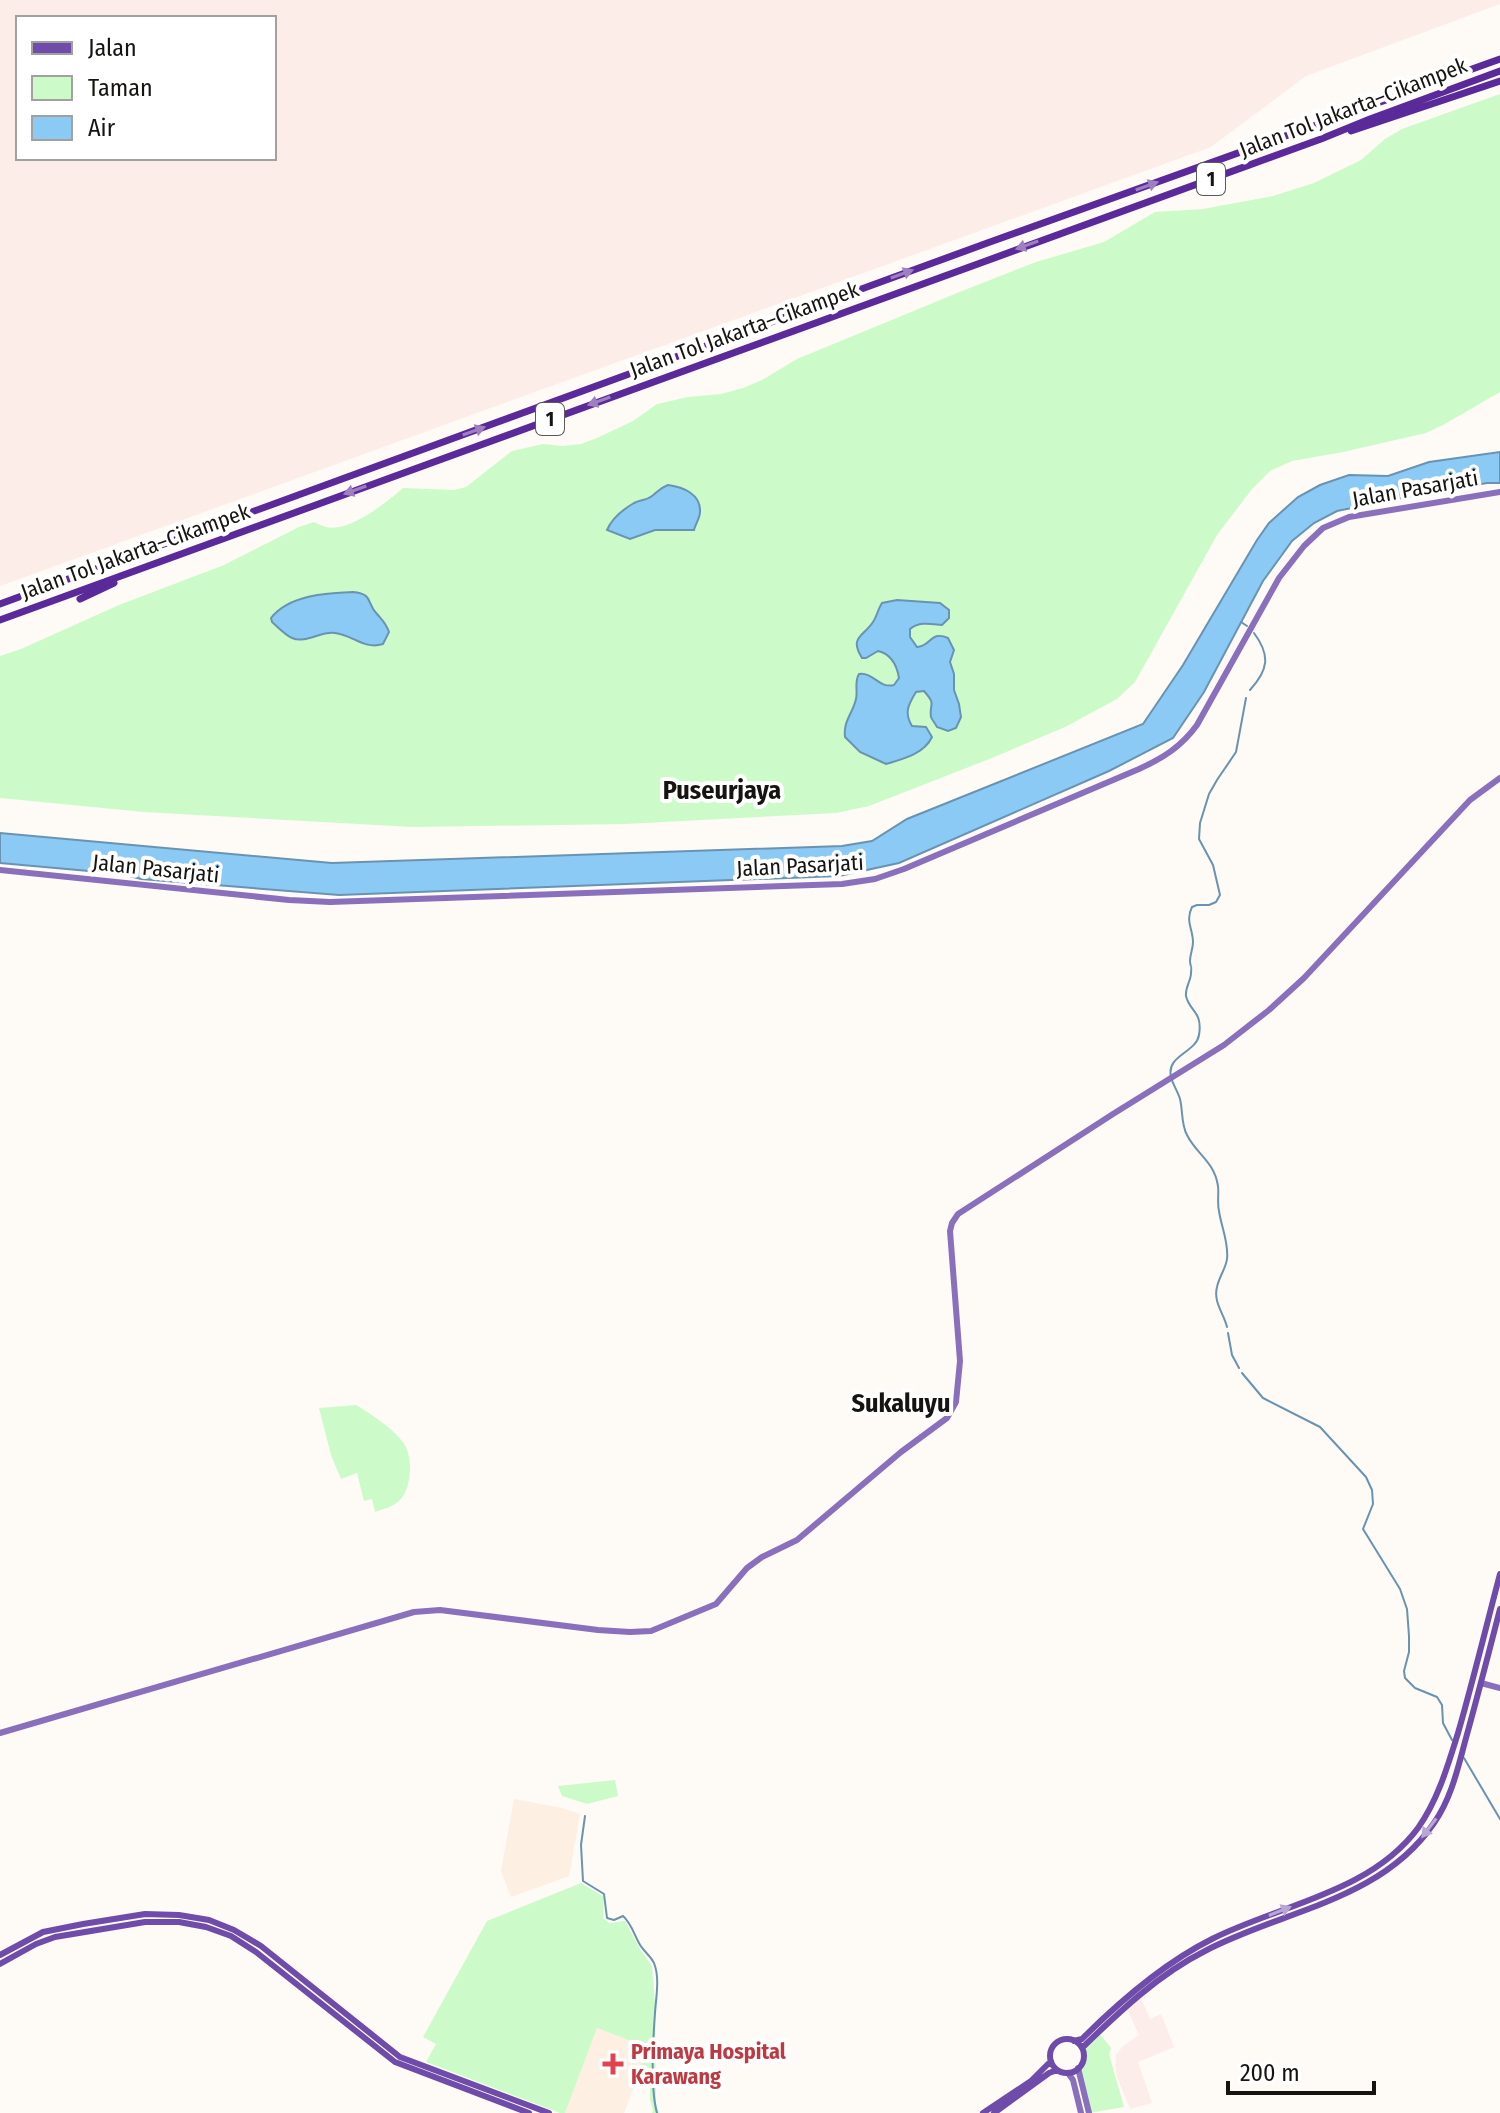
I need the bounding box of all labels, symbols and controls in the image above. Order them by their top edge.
legend [16,16,276,160]
text: Jalan [88,34,137,62]
street label: Jalan Tol Jakarta–Cikampek [1236,51,1472,163]
text: Taman [88,74,153,102]
text: Air [88,114,116,142]
road number: 1 [1197,163,1225,195]
one-way arrow [1135,179,1159,191]
one-way arrow [1015,239,1039,252]
one-way arrow [890,267,914,280]
street label: Jalan Tol Jakarta–Cikampek [626,275,863,383]
one-way arrow [587,395,611,408]
road number: 1 [536,403,564,435]
one-way arrow [462,425,486,437]
street label: Jalan Pasarjati [1350,464,1480,513]
one-way arrow [342,484,366,497]
street label: Jalan Tol Jakarta–Cikampek [17,497,254,605]
district label: Puseurjaya [663,775,781,806]
street label: Jalan Pasarjati [91,848,221,889]
street label: Jalan Pasarjati [736,849,864,882]
district label: Sukaluyu [852,1388,950,1419]
one-way arrow [1422,1818,1438,1838]
one-way arrow [1268,1904,1292,1917]
place label: Primaya Hospital Karawang [631,2038,787,2090]
scale bar [1228,2045,1374,2095]
marker: Primaya Hospital Karawang [602,2053,624,2075]
text: 200 m [1240,2059,1300,2087]

